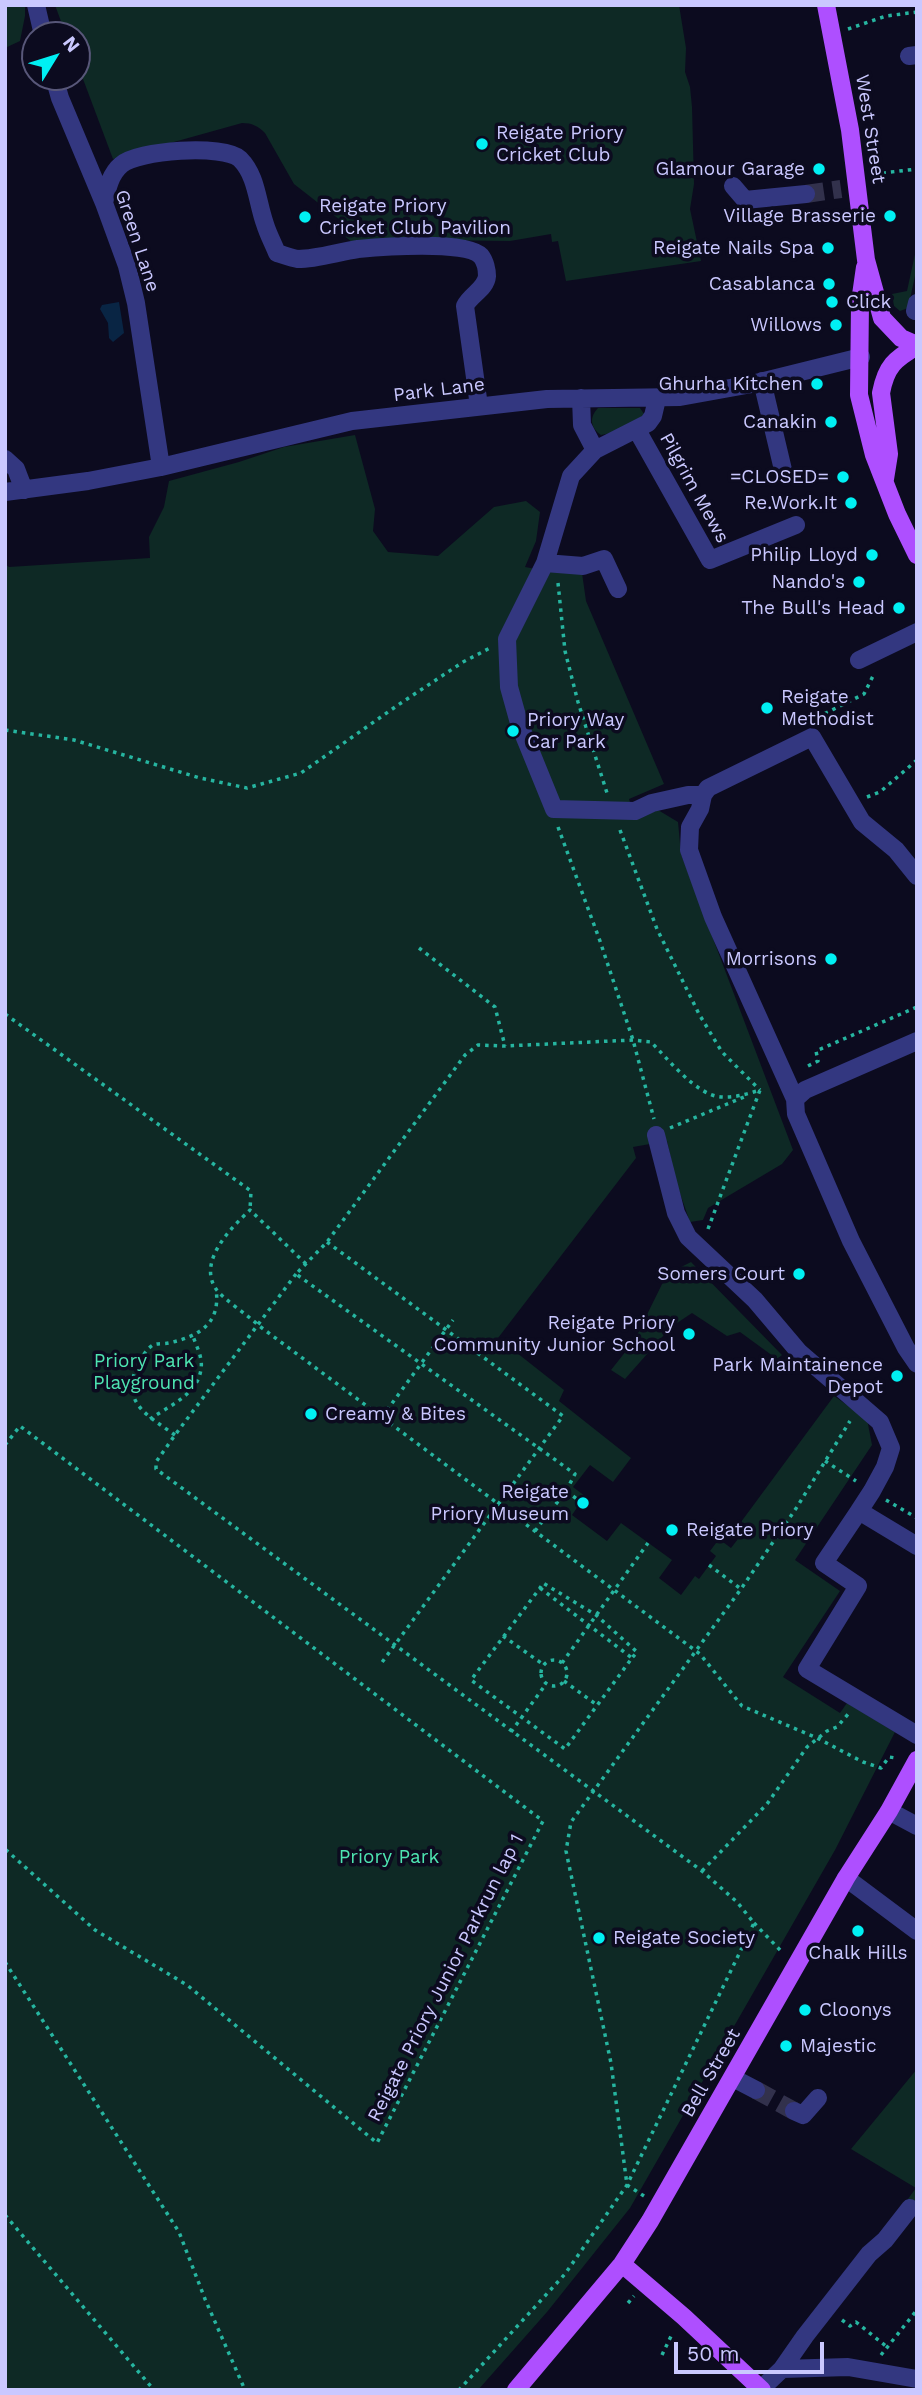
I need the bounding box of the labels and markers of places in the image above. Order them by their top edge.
place label: Reigate Priory Cricket Club [496,122,624,166]
marker: Reigate Priory Cricket Club [474,136,490,152]
place label: Glamour Garage [655,158,805,180]
marker: Glamour Garage [811,161,827,177]
place label: Reigate Priory Cricket Club Pavilion [319,195,511,239]
place label: Village Brasserie [723,205,876,227]
marker: Village Brasserie [882,208,898,224]
marker: Reigate Priory Cricket Club Pavilion [297,209,313,225]
place label: Reigate Nails Spa [653,237,814,259]
marker: Reigate Nails Spa [820,240,836,256]
place label: Casablanca [709,273,815,295]
marker: Casablanca [821,276,837,292]
place label: Click [846,291,891,313]
marker: Click [824,294,840,310]
place label: Willows [750,314,822,336]
marker: Willows [828,317,844,333]
place label: Ghurha Kitchen [658,373,803,395]
marker: Ghurha Kitchen [809,376,825,392]
place label: Canakin [743,411,817,433]
marker: Canakin [823,414,839,430]
place label: =CLOSED= [730,466,829,488]
marker: =CLOSED= [835,469,851,485]
place label: Re.Work.It [744,492,837,514]
marker: Re.Work.It [843,495,859,511]
place label: Philip Lloyd [750,544,858,566]
marker: Philip Lloyd [864,547,880,563]
place label: Nando's [771,571,845,593]
marker: Nando's [851,574,867,590]
place label: The Bull's Head [741,597,885,619]
marker: The Bull's Head [891,600,907,616]
place label: Reigate Methodist [781,686,874,730]
marker: Reigate Methodist [759,700,775,716]
place label: Priory Way Car Park [527,709,624,753]
marker: Priory Way Car Park [505,723,521,739]
place label: Morrisons [726,948,817,970]
marker: Morrisons [823,951,839,967]
place label: Somers Court [657,1263,785,1285]
marker: Somers Court [791,1266,807,1282]
place label: Reigate Priory Community Junior School [434,1312,675,1356]
marker: Reigate Priory Community Junior School [681,1326,697,1342]
place label: Park Maintainence Depot [712,1354,883,1398]
marker: Park Maintainence Depot [889,1368,905,1384]
place label: Creamy & Bites [325,1403,466,1425]
marker: Creamy & Bites [303,1406,319,1422]
place label: Reigate Priory Museum [431,1481,569,1525]
marker: Reigate Priory Museum [575,1495,591,1511]
place label: Reigate Priory [686,1519,814,1541]
marker: Reigate Priory [664,1522,680,1538]
marker: Chalk Hills [850,1923,866,1939]
place label: Reigate Society [613,1927,755,1949]
marker: Reigate Society [591,1930,607,1946]
place label: Chalk Hills [808,1942,908,1964]
place label: Cloonys [819,1999,892,2021]
marker: Cloonys [797,2002,813,2018]
place label: Majestic [800,2035,877,2057]
marker: Majestic [778,2038,794,2054]

